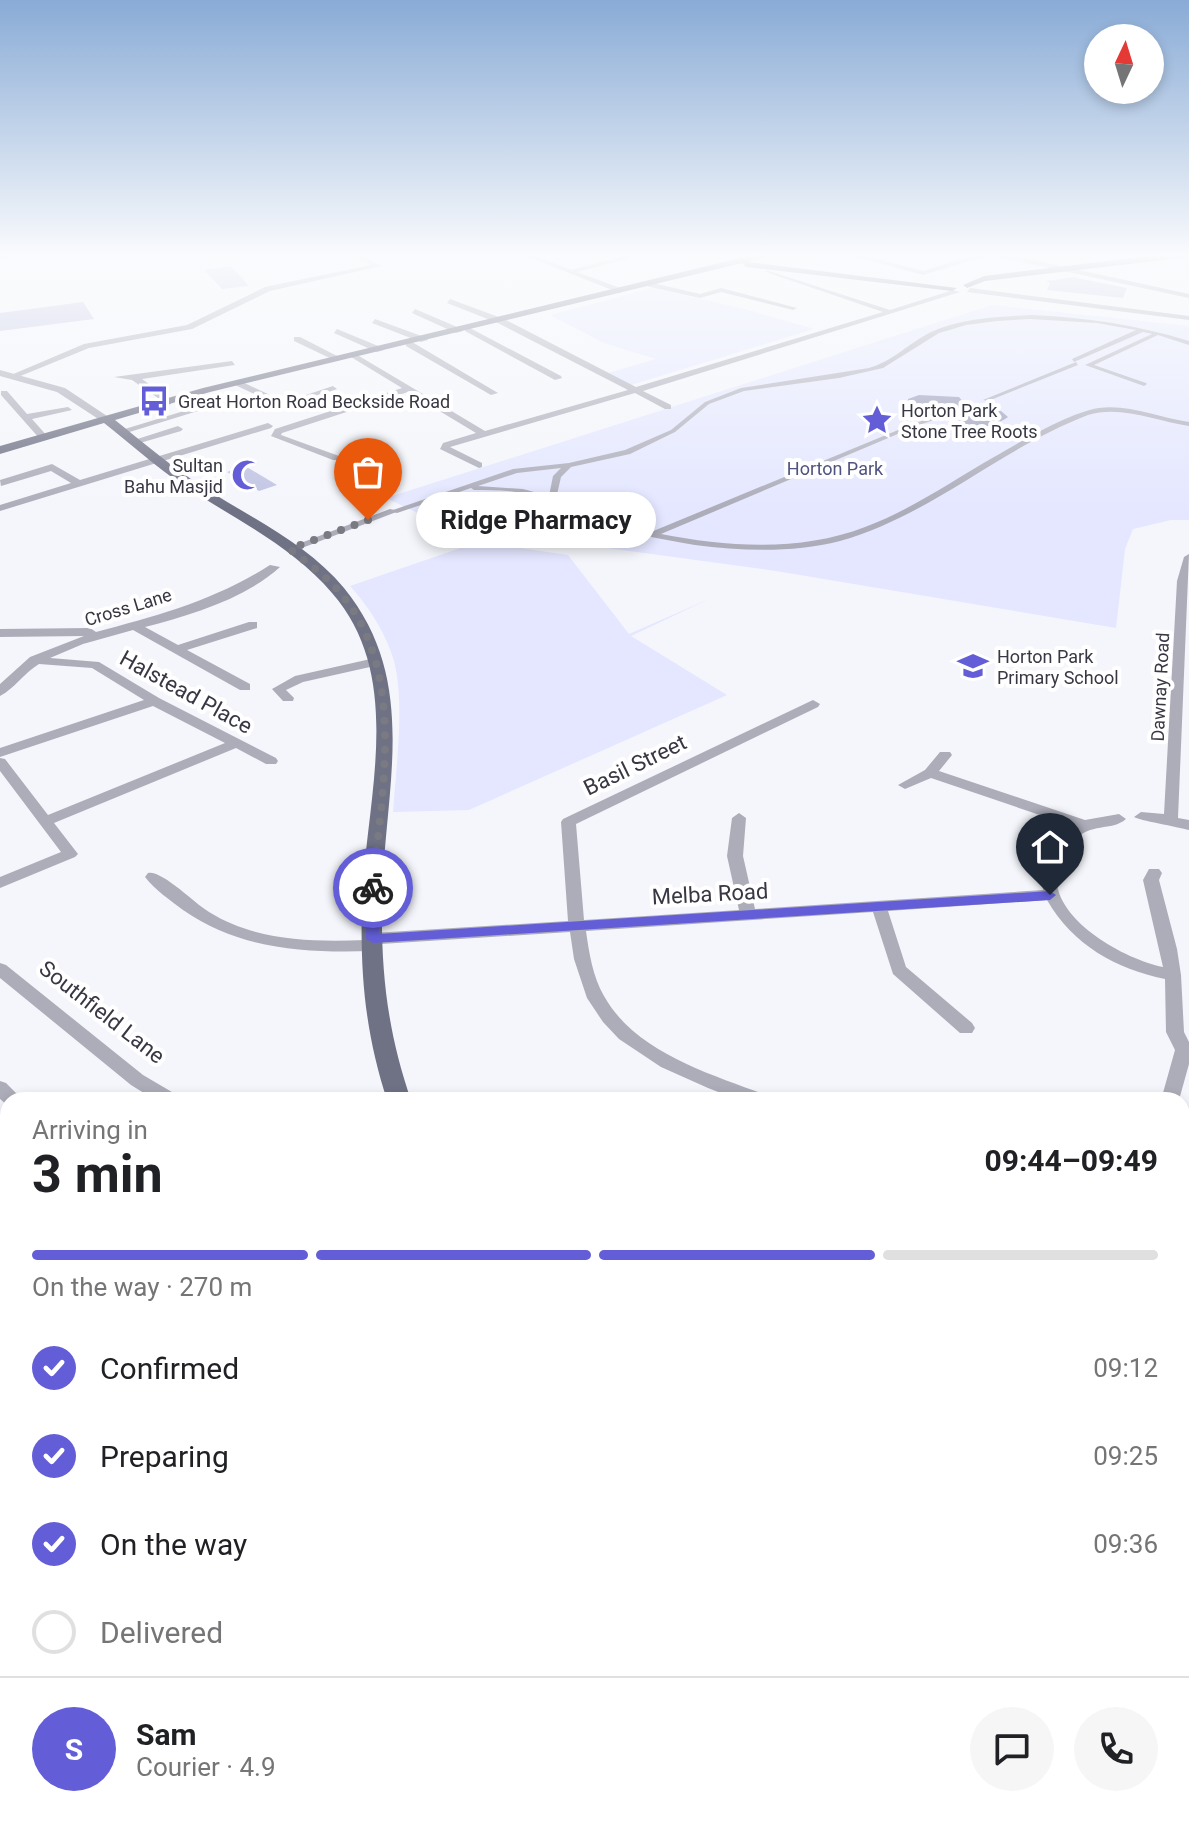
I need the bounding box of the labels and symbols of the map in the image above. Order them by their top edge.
north arrow [1084,24,1164,104]
bus stop icon: Great Horton Road Beckside Road [137,384,171,418]
place label: Great Horton Road Beckside Road [178,391,450,412]
place label: Horton Park Stone Tree Roots [901,400,1038,442]
place icon: Horton Park Stone Tree Roots [860,403,894,437]
pin [334,438,402,520]
place label: Sultan Bahu Masjid [124,455,223,497]
mosque icon: Sultan Bahu Masjid [230,458,264,492]
park label: Horton Park [787,458,884,479]
callout: Ridge Pharmacy [416,492,656,548]
street label: Cross Lane [82,584,174,630]
street label: Dawnay Road [1147,632,1173,742]
street label: Halstead Place [115,645,257,739]
place label: Horton Park Primary School [997,646,1119,688]
school or university icon: Horton Park Primary School [956,649,990,683]
street label: Basil Street [580,729,690,801]
pin [1016,813,1084,895]
courier [333,848,413,928]
street label: Melba Road [651,878,769,910]
street label: Southfield Lane [35,955,169,1069]

